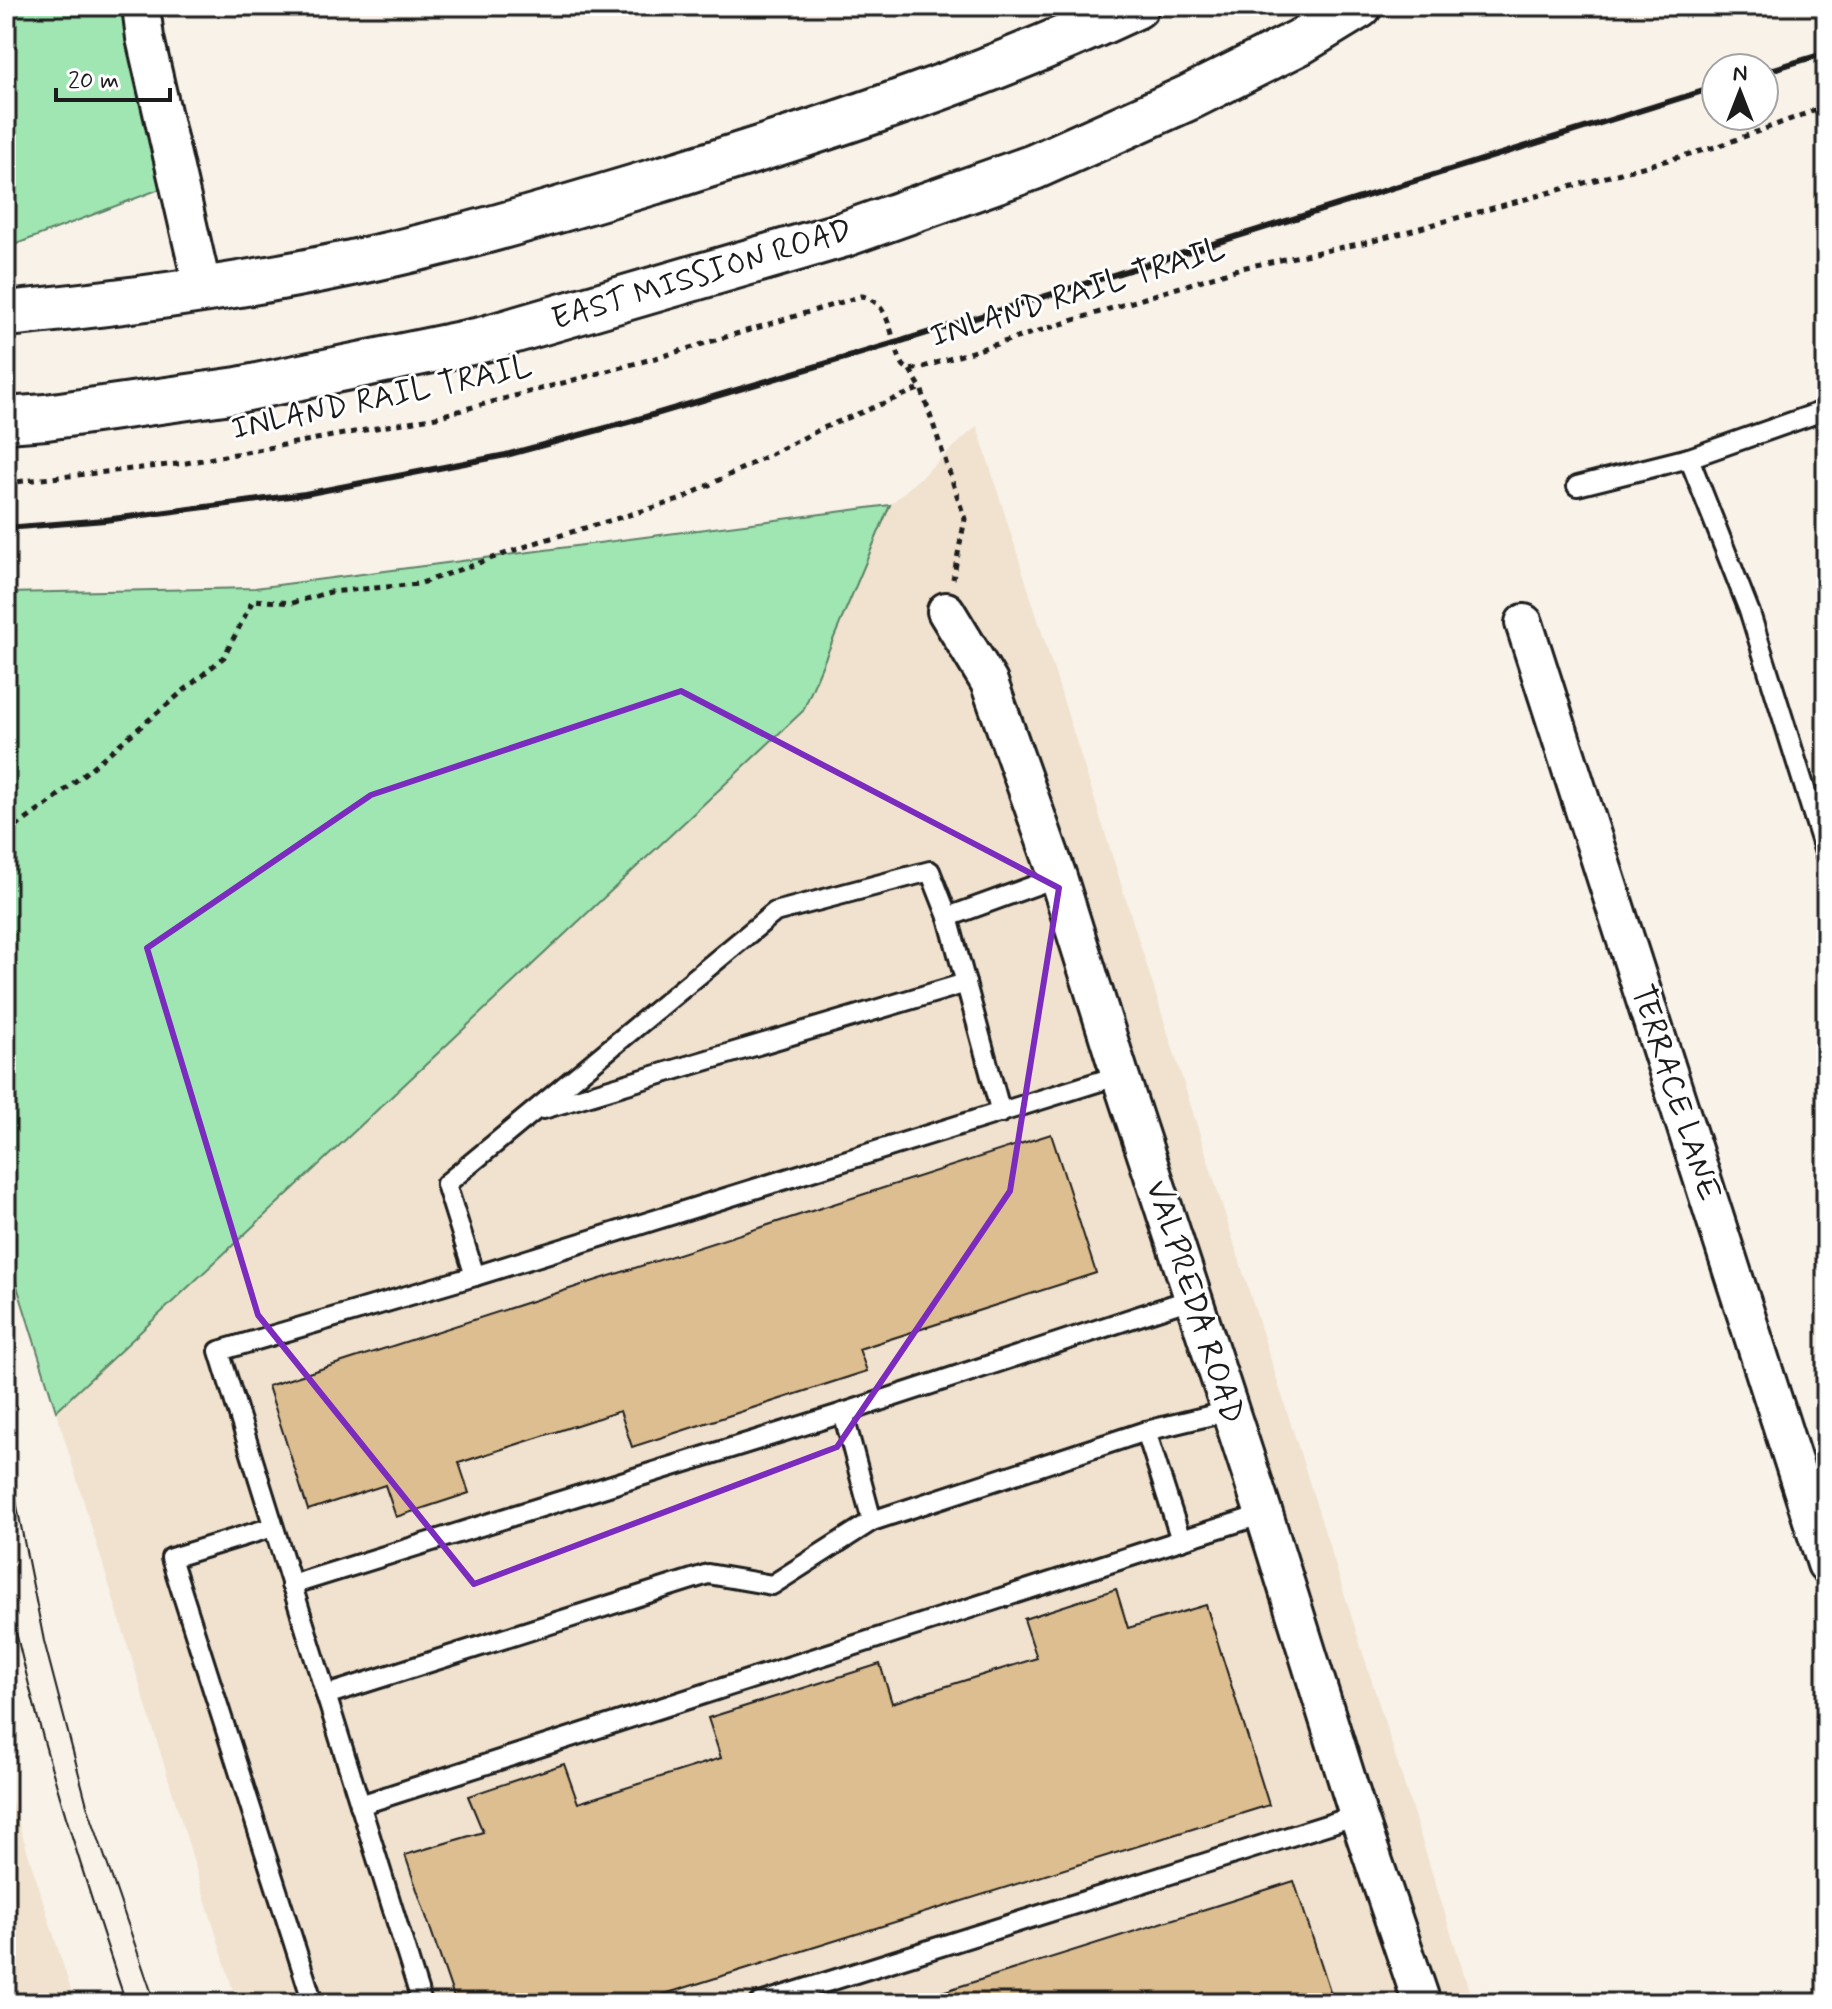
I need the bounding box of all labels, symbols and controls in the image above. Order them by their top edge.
scale bar [56,52,170,102]
north arrow [1700,52,1780,132]
text: N [1733,60,1747,88]
text: 20 m [68,66,119,97]
street label: EAST MISSION ROAD [547,209,857,341]
street label: INLAND RAIL TRAIL [925,228,1231,358]
street label: INLAND RAIL TRAIL [228,346,536,450]
street label: TERRACE LANE [1620,980,1730,1206]
street label: VALPREDA ROAD [1135,1175,1253,1429]

